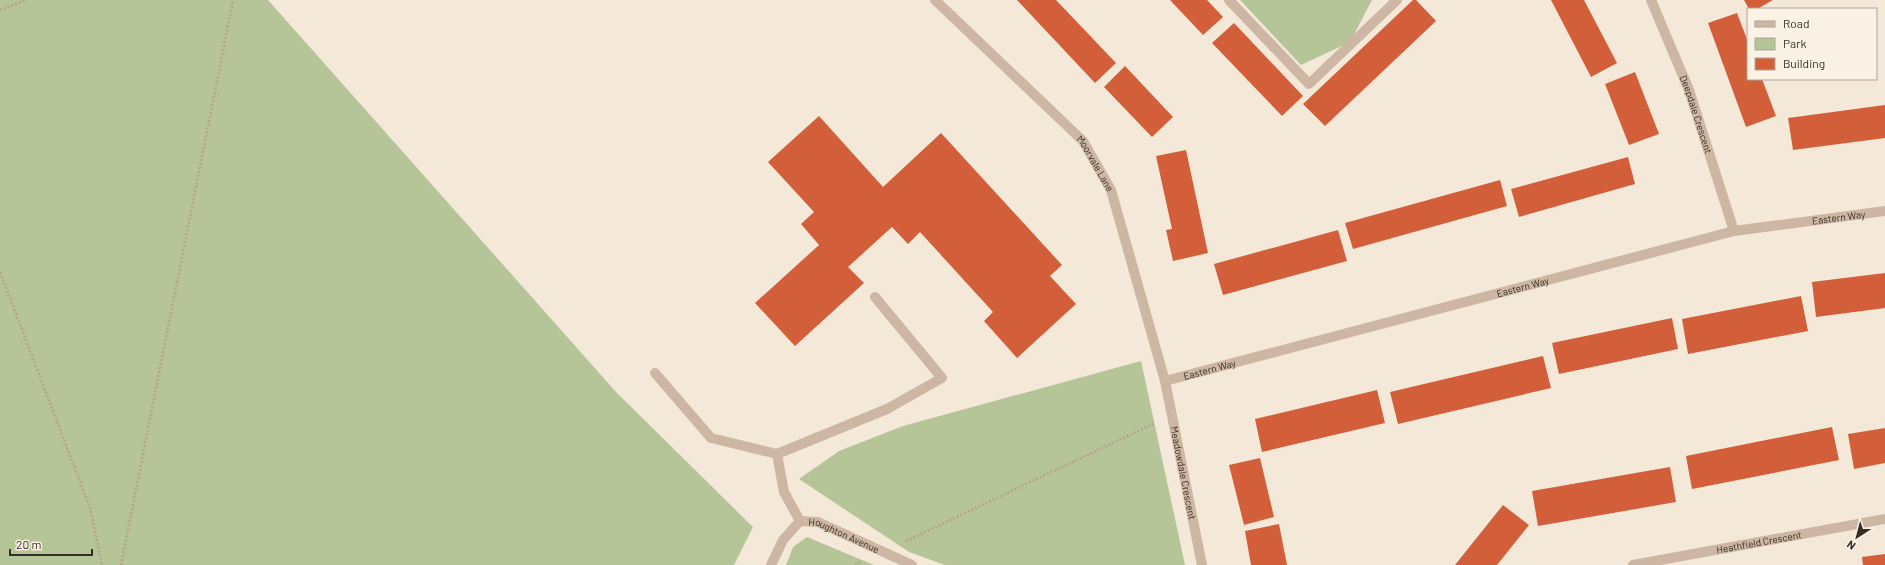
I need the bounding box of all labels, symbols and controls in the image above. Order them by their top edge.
legend [1747,8,1877,80]
text: Road [1783,16,1810,30]
text: Park [1783,36,1807,50]
text: Building [1783,56,1825,70]
street label: Deepdale Crescent [1677,73,1715,155]
street label: Moorvale Lane [1075,133,1117,193]
street label: Eastern Way [1811,208,1867,227]
street label: Eastern Way [1495,274,1551,299]
street label: Eastern Way [1182,357,1237,382]
street label: Meadowdale Crescent [1168,425,1199,521]
street label: Houghton Avenue [808,515,881,555]
north arrow [1837,517,1877,557]
street label: Heathfield Crescent [1715,528,1803,556]
scale bar [10,531,92,557]
text: 20 m [16,537,42,551]
text: N [1844,538,1858,553]

